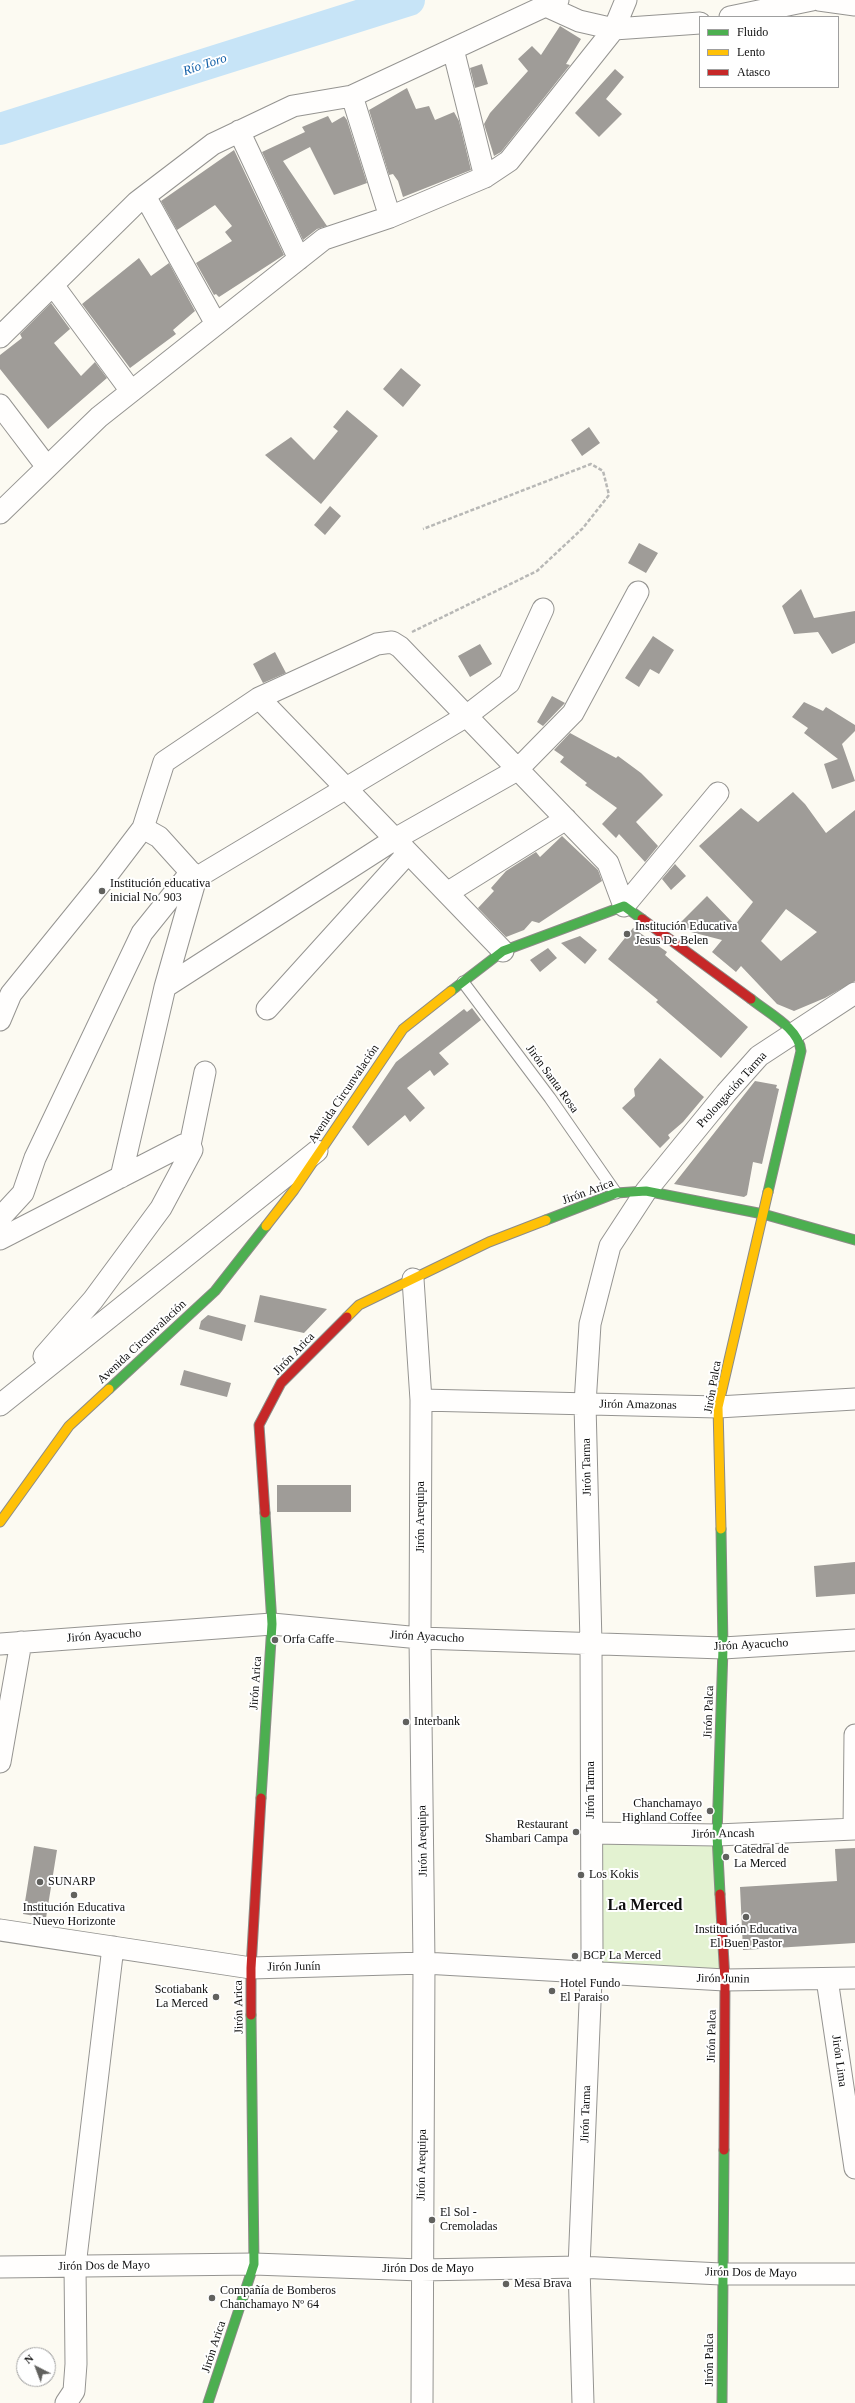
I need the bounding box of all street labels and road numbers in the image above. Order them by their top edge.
street label: Avenida Circunvalación [306,1042,382,1146]
street label: Jirón Santa Rosa [522,1042,582,1116]
street label: Prolongación Tarma [694,1049,770,1131]
street label: Jirón Arica [560,1176,616,1208]
street label: Avenida Circunvalación [95,1297,189,1387]
street label: Jirón Arica [270,1330,318,1378]
street label: Jirón Palca [701,1360,725,1414]
street label: Jirón Amazonas [599,1397,677,1413]
street label: Jirón Tarma [579,1438,595,1496]
street label: Jirón Arequipa [414,1481,428,1553]
street label: Jirón Ayacucho [66,1626,142,1646]
street label: Jirón Ayacucho [389,1628,465,1646]
street label: Jirón Ayacucho [713,1636,789,1654]
street label: Jirón Arica [247,1656,265,1710]
street label: Jirón Palca [701,1685,717,1739]
street label: Jirón Tarma [584,1761,598,1819]
street label: Jirón Arequipa [415,1805,431,1877]
street label: Jirón Ancash [691,1826,755,1842]
street label: Jirón Junín [267,1959,321,1975]
street label: Jirón Junin [696,1971,750,1987]
street label: Jirón Arica [231,1980,247,2034]
street label: Jirón Palca [704,2009,720,2063]
street label: Jirón Lima [828,2034,850,2088]
street label: Jirón Tarma [578,2085,594,2143]
street label: Jirón Arequipa [414,2129,430,2201]
street label: Jirón Dos de Mayo [58,2258,150,2274]
street label: Jirón Dos de Mayo [382,2262,474,2276]
street label: Jirón Dos de Mayo [705,2265,797,2281]
street label: Jirón Arica [199,2319,229,2375]
street label: Jirón Palca [703,2334,717,2386]

